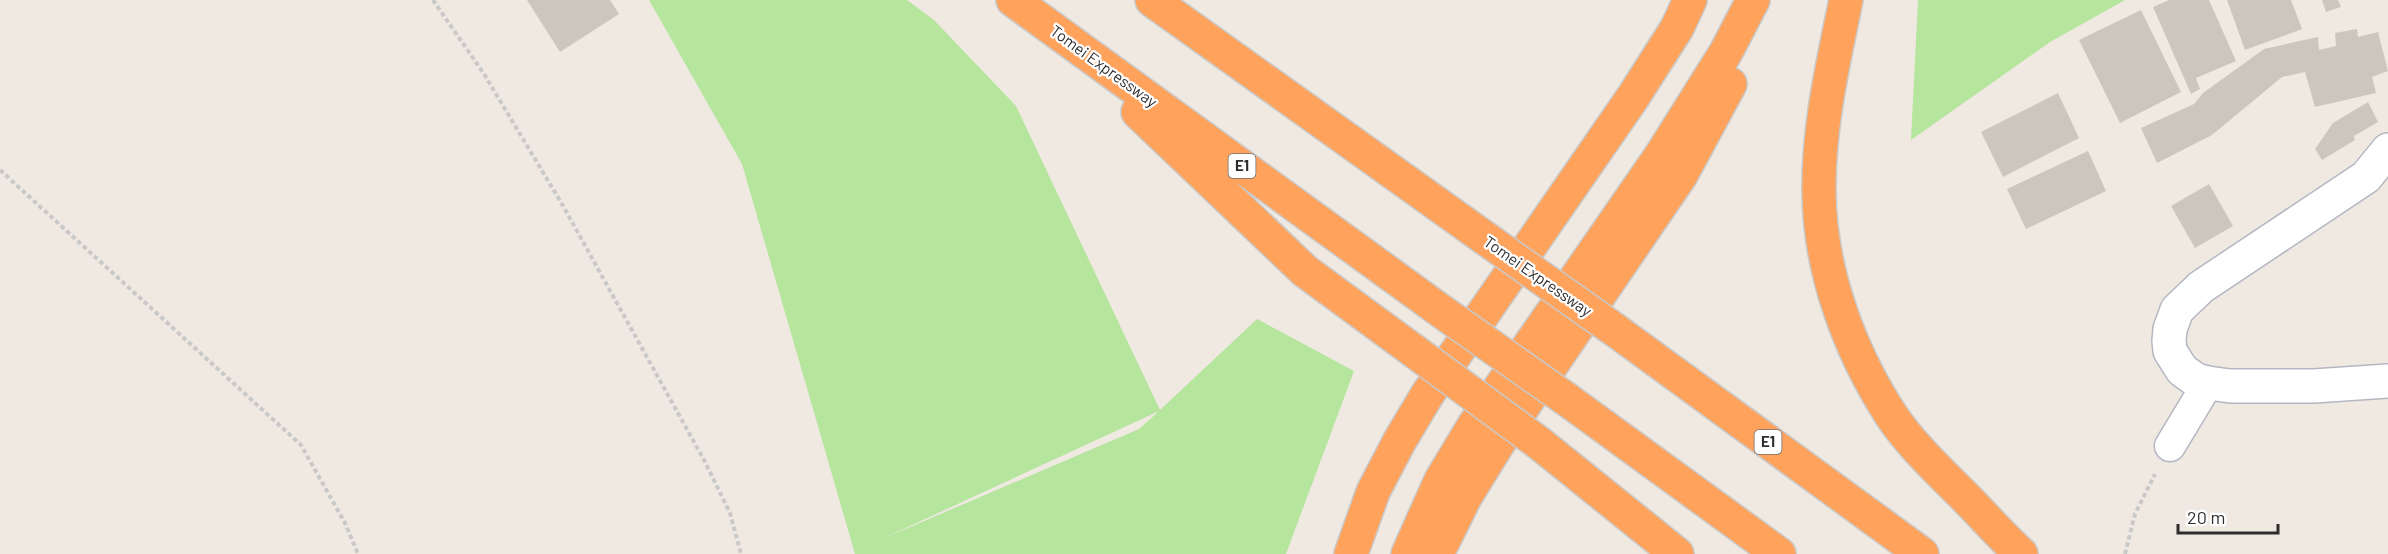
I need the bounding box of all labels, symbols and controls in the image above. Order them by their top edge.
street label: Tomei Expressway [1047,20,1162,111]
road number: E1 [1228,154,1256,178]
street label: Tomei Expressway [1481,231,1596,320]
road number: E1 [1754,430,1782,454]
scale bar [2178,497,2278,535]
text: 20 m [2187,506,2225,528]

